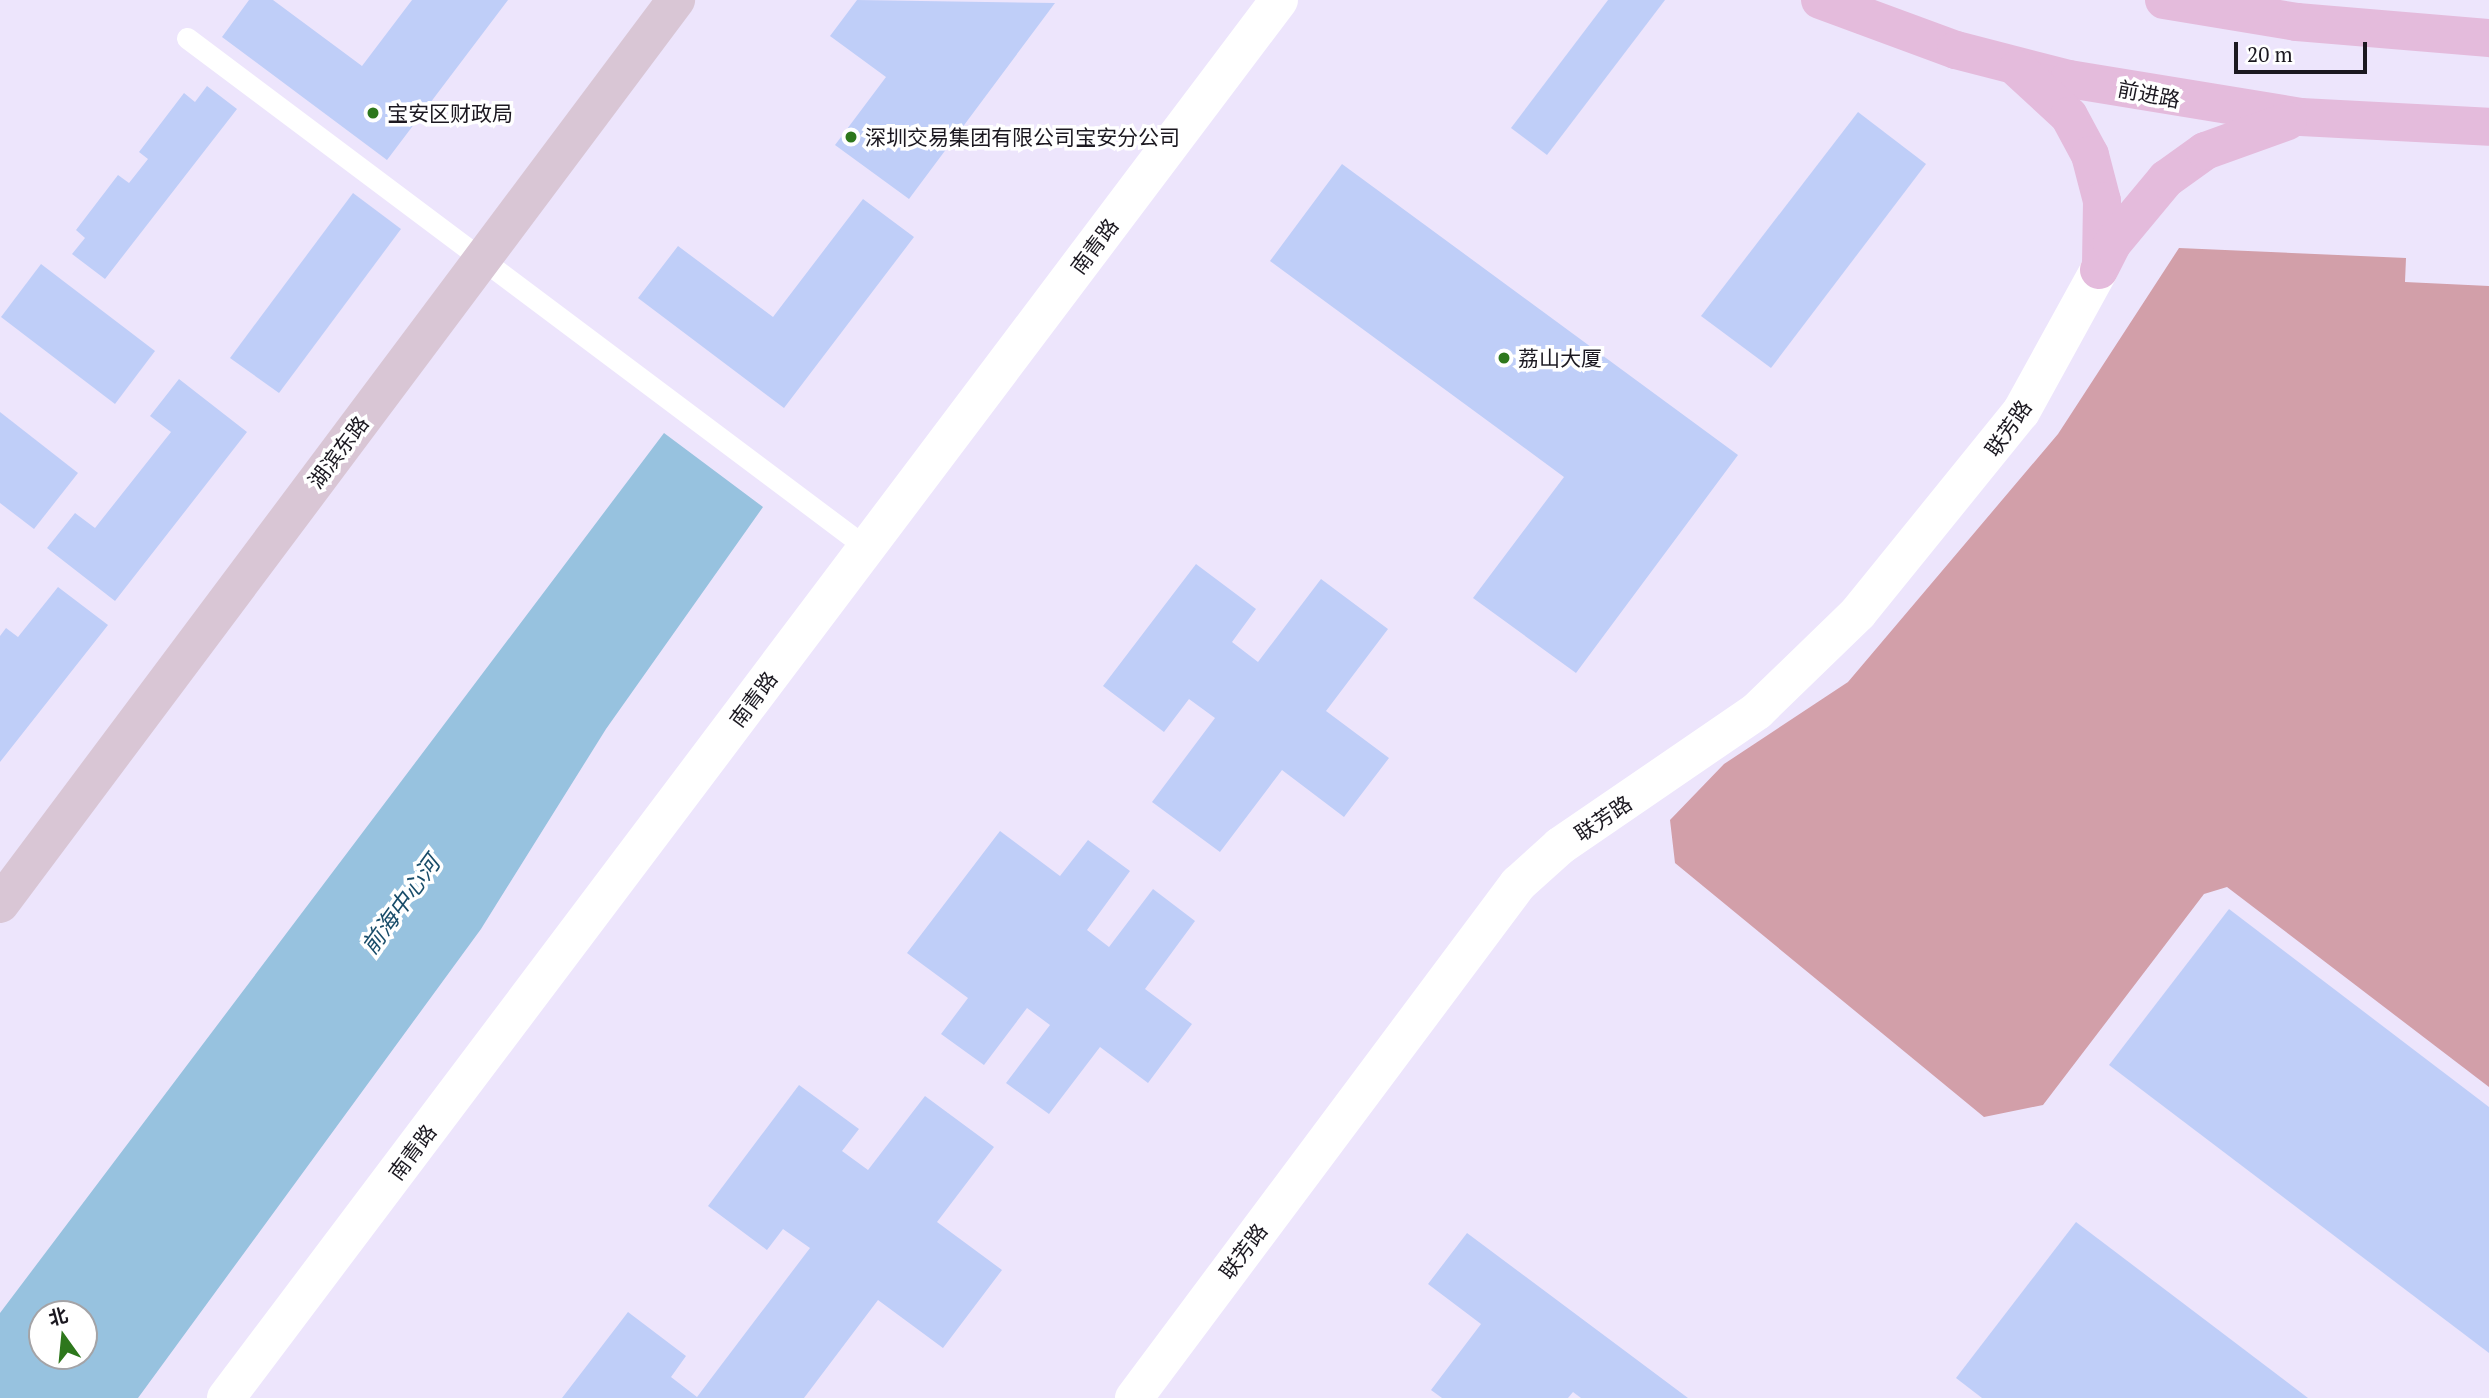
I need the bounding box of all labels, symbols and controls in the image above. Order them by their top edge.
scale bar [2237,28,2370,72]
text: 20 m [2247,40,2293,68]
street label: 前进路 [2116,76,2182,112]
place label: 宝安区财政局 [387,100,513,126]
marker: 宝安区财政局 [365,105,381,121]
place label: 深圳交易集团有限公司宝安分公司 [865,124,1180,150]
marker: 深圳交易集团有限公司宝安分公司 [843,129,859,145]
street label: 南青路 [1065,213,1123,279]
place label: 荔山大厦 [1518,345,1602,371]
marker: 荔山大厦 [1496,350,1512,366]
street label: 联芳路 [1980,395,2036,461]
street label: 湖滨东路 [303,411,373,493]
street label: 南青路 [724,666,782,732]
street label: 联芳路 [1570,790,1636,846]
water label: 前海中心河 [356,850,446,960]
street label: 南青路 [383,1119,441,1185]
street label: 联芳路 [1214,1218,1272,1284]
north arrow [28,1300,98,1370]
text: 北 [46,1302,70,1331]

